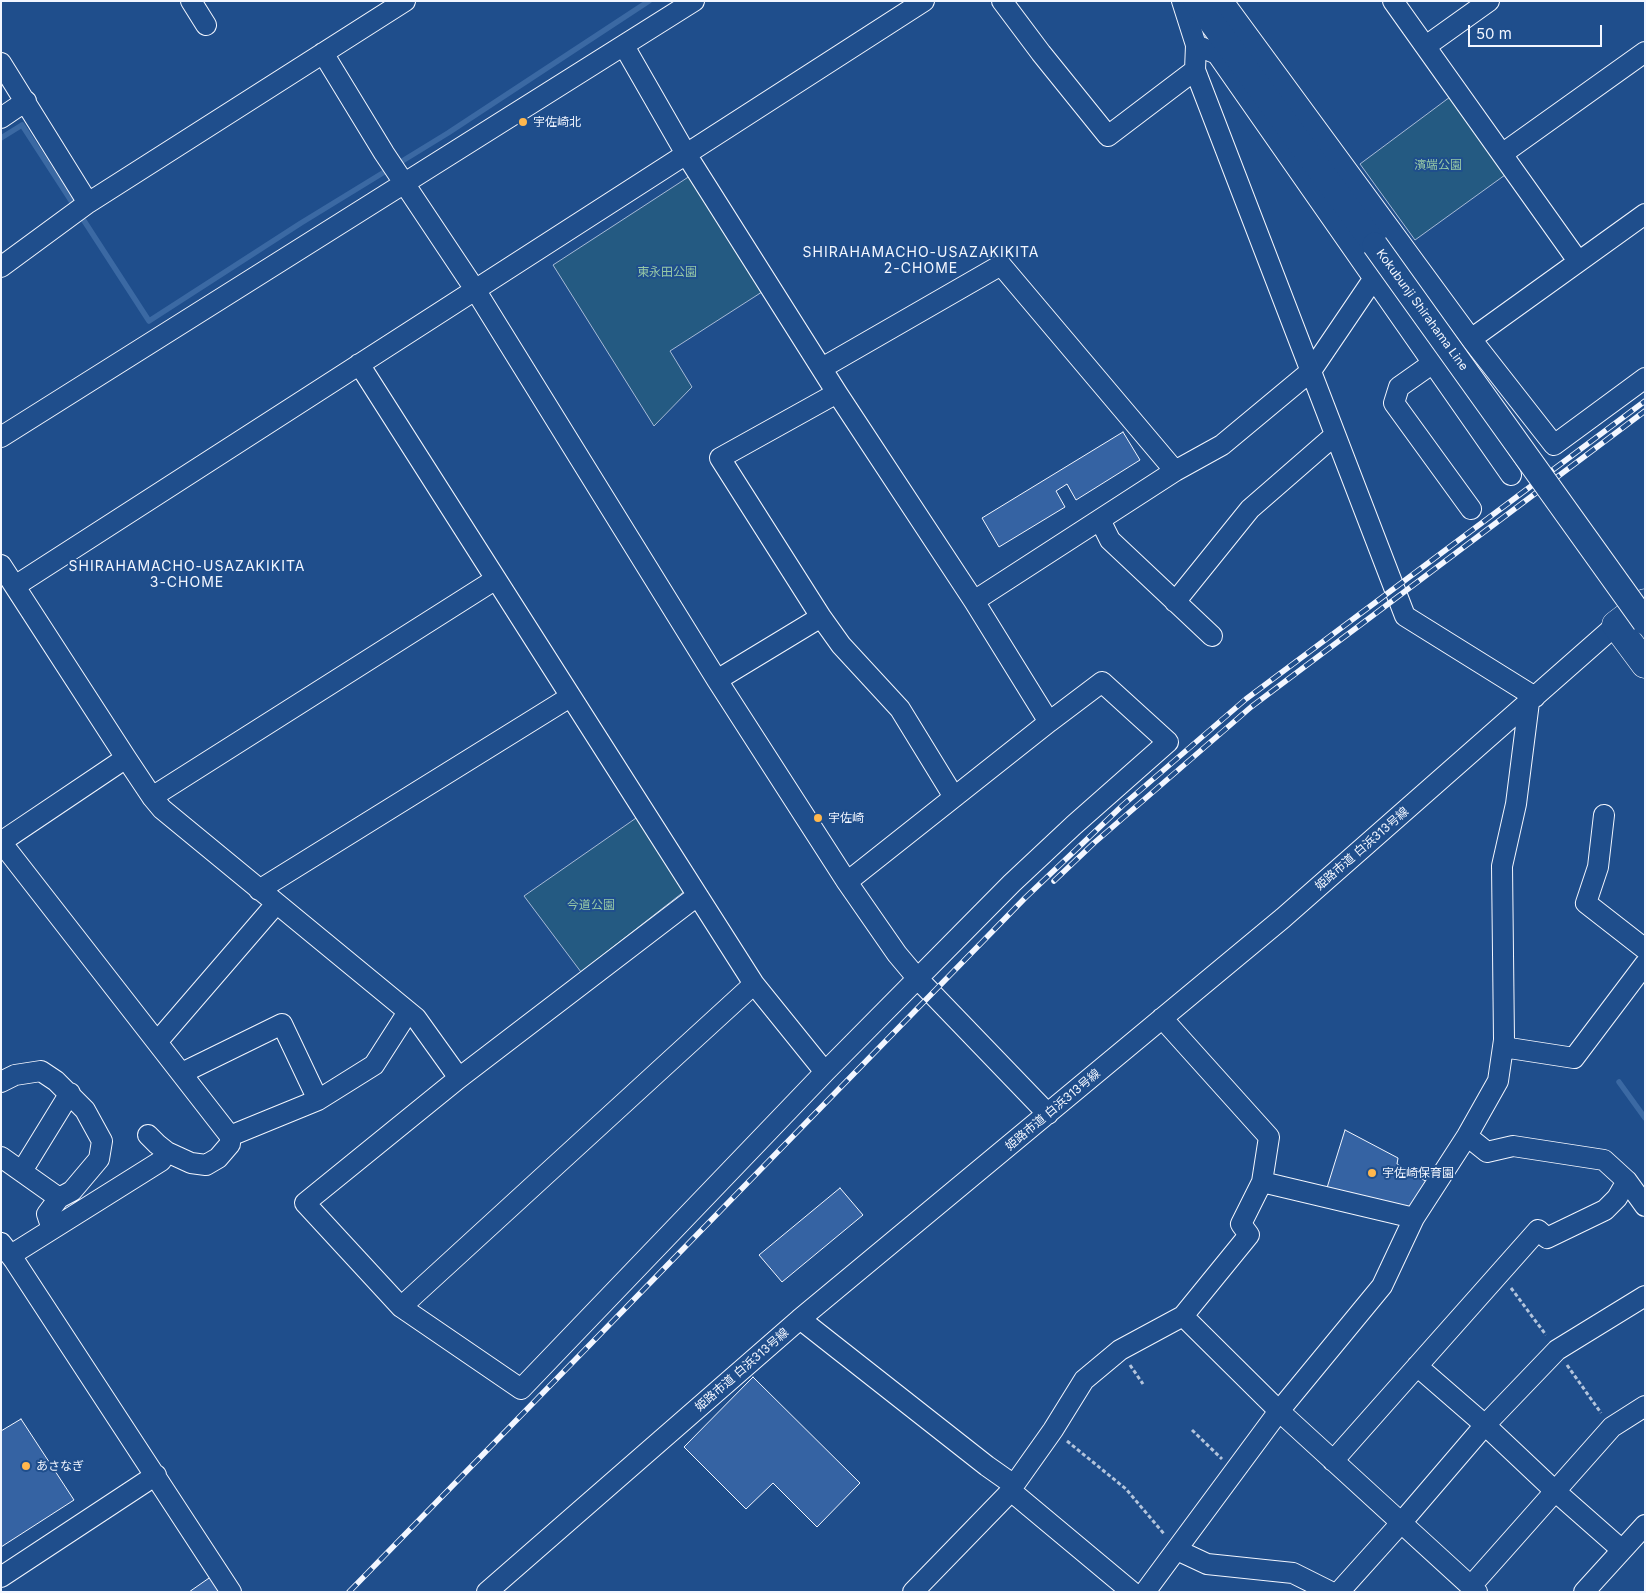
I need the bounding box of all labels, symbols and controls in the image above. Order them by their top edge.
scale bar [1471,15,1605,47]
text: 50 m [1476,24,1512,43]
place label: 宇佐崎北 [533,115,581,129]
marker: 宇佐崎北 [517,116,529,128]
park label: 濱端公園 [1414,158,1462,172]
district label: SHIRAHAMACHO-USAZAKIKITA 2-CHOME [800,245,1042,278]
street label: Kokubunji Shirahama Line [1373,247,1471,373]
park label: 東永田公園 [637,265,697,279]
district label: SHIRAHAMACHO-USAZAKIKITA 3-CHOME [66,559,308,592]
street label: 姫路市道 白浜313号線 [1312,805,1412,893]
place label: 宇佐崎 [828,811,864,825]
marker: 宇佐崎 [812,812,824,824]
park label: 今道公園 [567,898,615,912]
street label: 姫路市道 白浜313号線 [1003,1066,1103,1154]
place label: 宇佐崎保育園 [1382,1166,1454,1180]
marker: 宇佐崎保育園 [1366,1167,1378,1179]
street label: 姫路市道 白浜313号線 [692,1326,792,1414]
place label: あさなぎ [36,1459,84,1473]
marker: あさなぎ [20,1460,32,1472]

